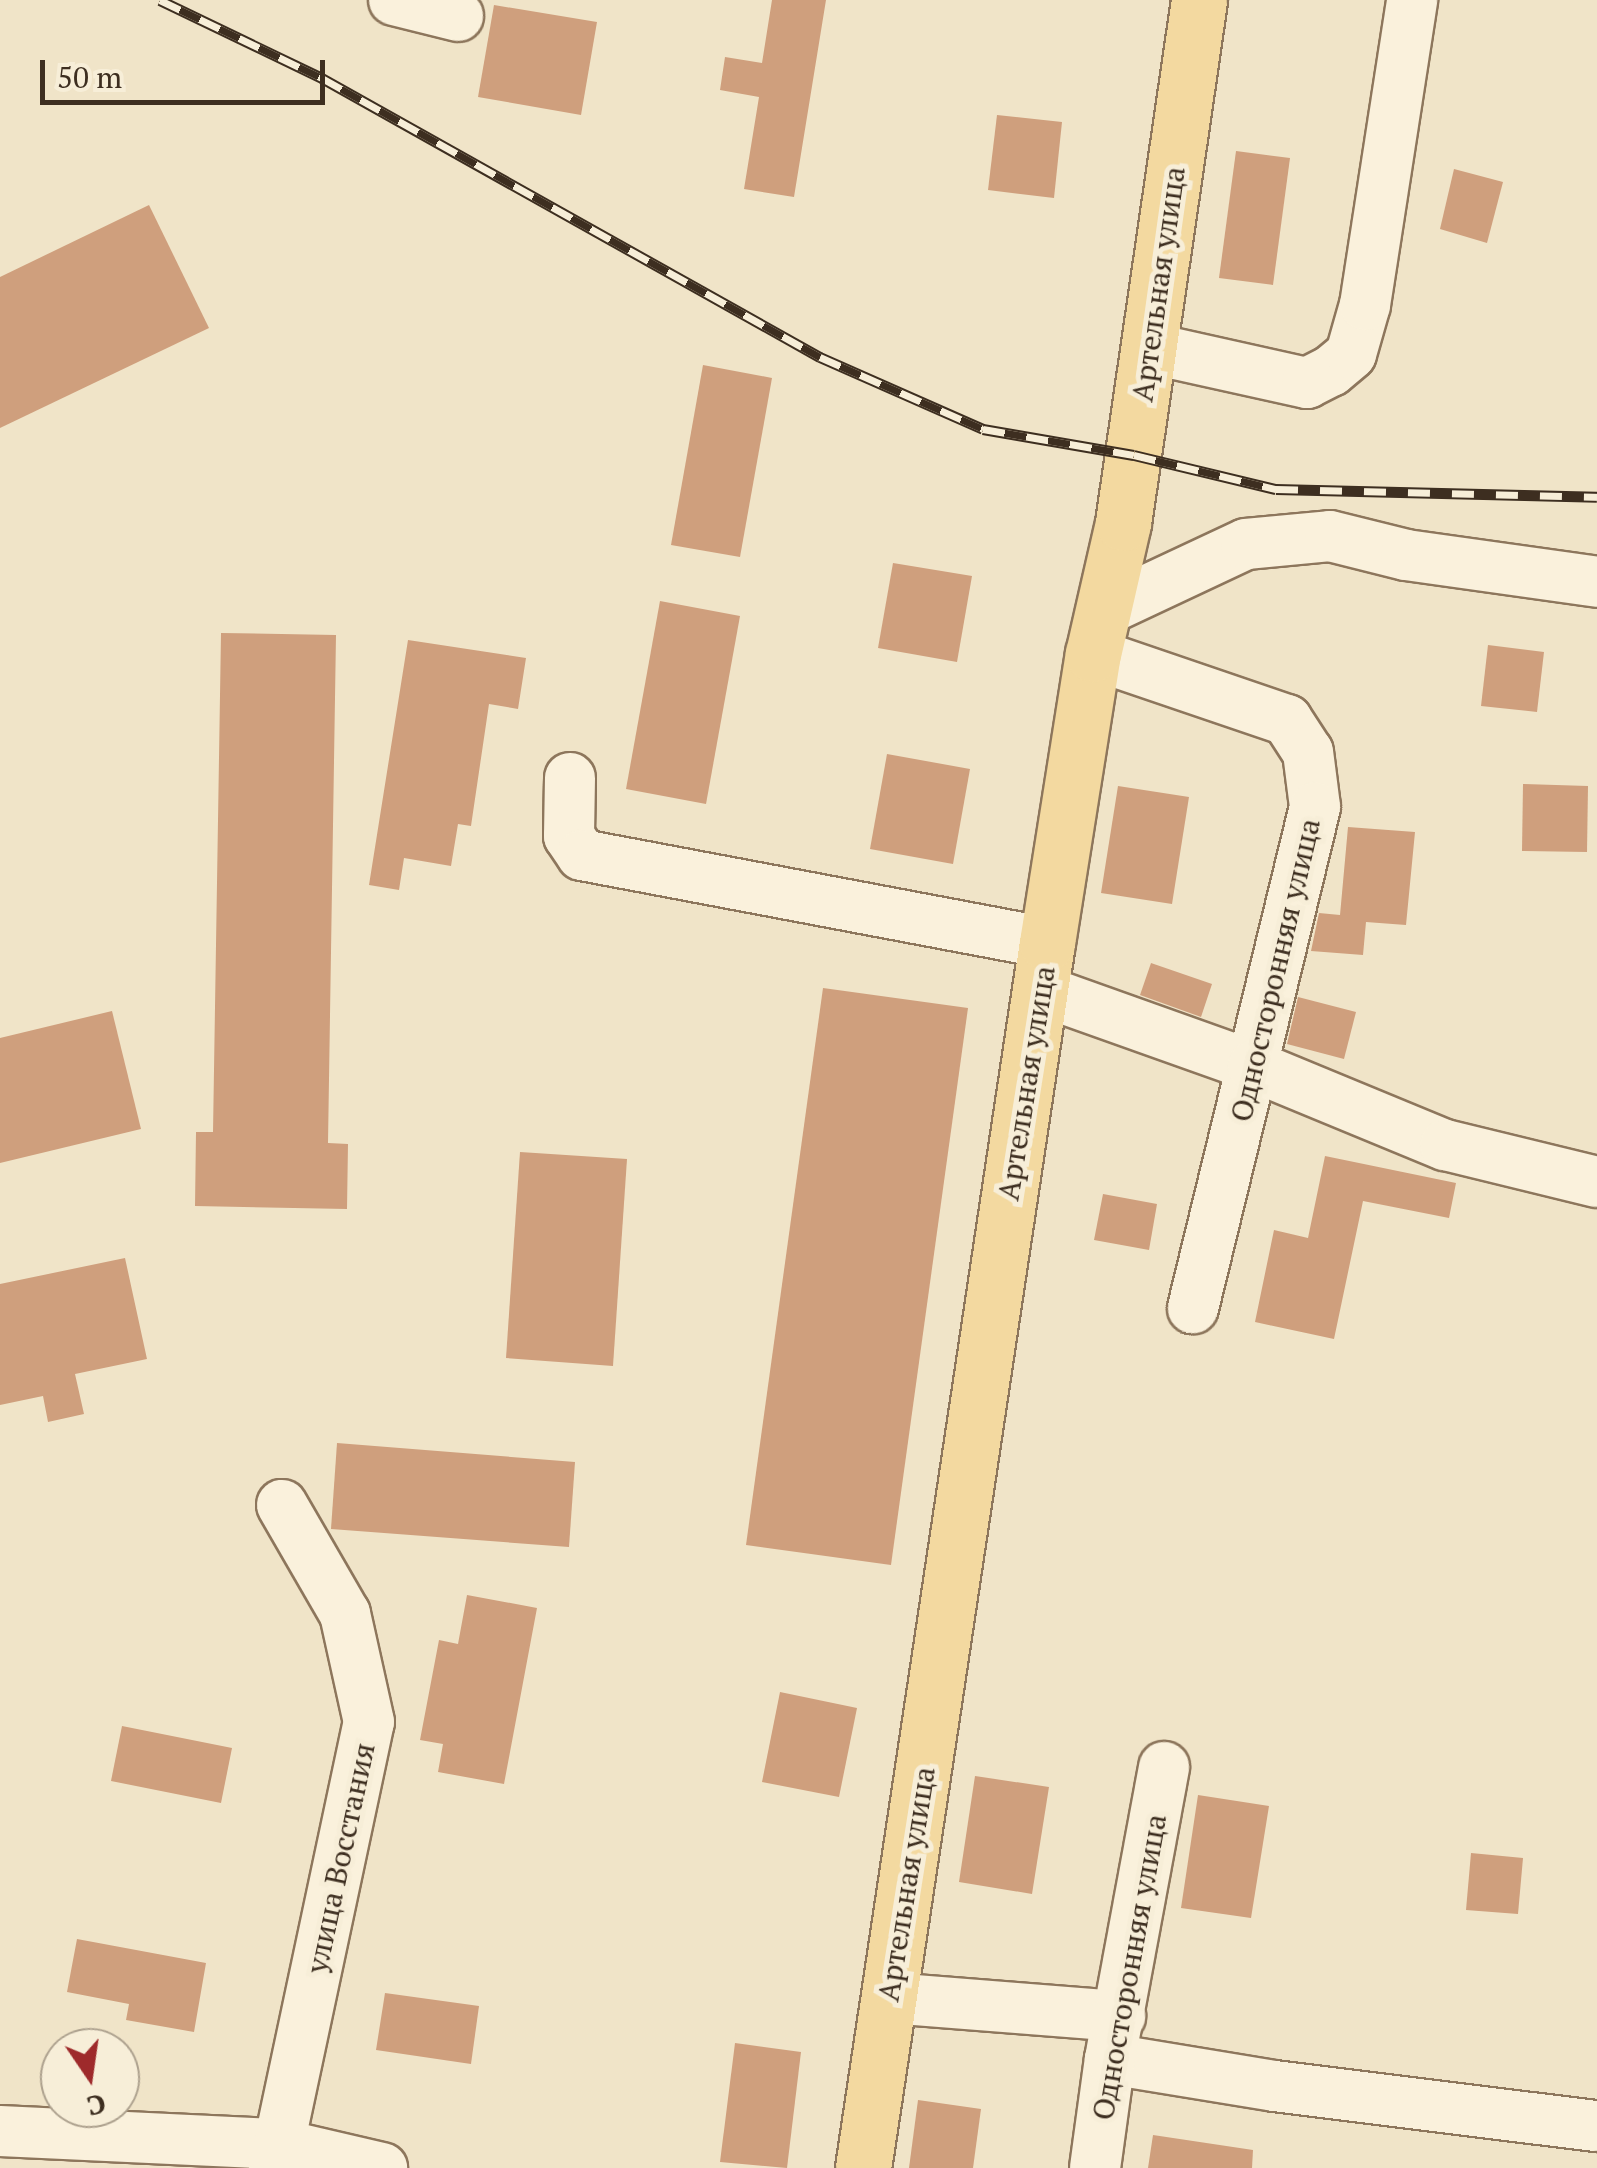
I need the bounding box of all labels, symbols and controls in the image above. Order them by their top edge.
scale bar [45,40,330,102]
text: 50 m [57,57,122,97]
street label: Артельная улица [1124,164,1192,404]
street label: Односторонняя улица [1223,815,1327,1125]
street label: Артельная улица [990,963,1062,1203]
street label: улица Восстания [298,1740,382,1976]
street label: Артельная улица [870,1764,942,2004]
street label: Односторонняя улица [1084,1811,1174,2123]
north arrow [40,2028,140,2128]
text: С [83,2086,109,2126]

